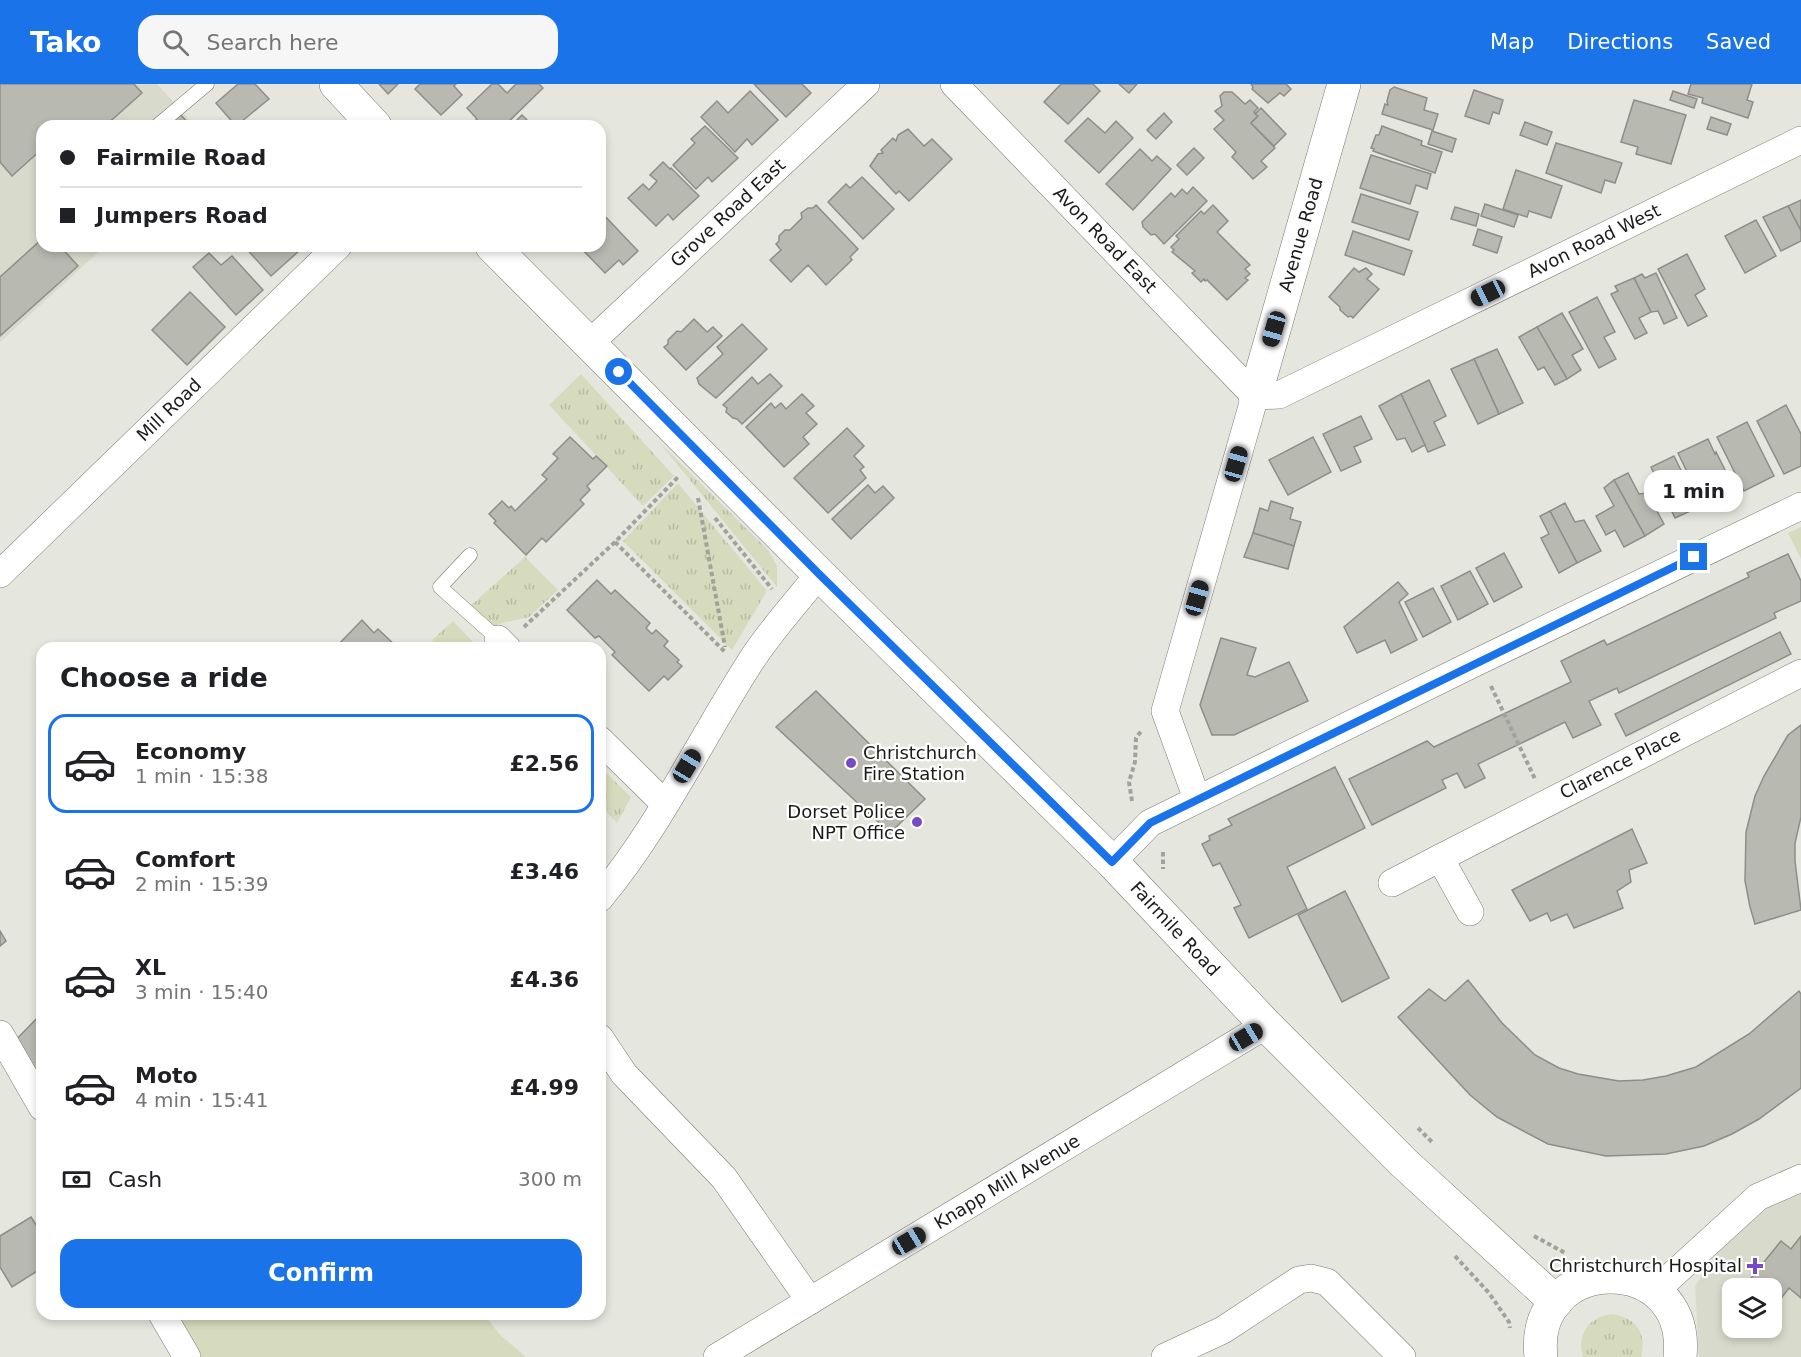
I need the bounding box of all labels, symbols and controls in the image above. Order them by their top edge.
search box [138,15,558,69]
text: Tako [30,26,102,59]
icon: search [159,26,192,59]
text: Search here [207,30,339,55]
text: Map [1490,30,1534,54]
text: Directions [1567,30,1673,54]
text: Saved [1706,30,1771,54]
text: Fairmile Road [96,145,266,170]
street label: Grove Road East [666,154,789,271]
street label: Avenue Road [1274,175,1327,294]
street label: Avon Road East [1049,182,1161,297]
street label: Avon Road West [1524,199,1664,282]
text: Jumpers Road [96,203,268,228]
car [1468,277,1508,309]
car [1260,309,1288,349]
route start [605,358,632,385]
street label: Mill Road [132,374,205,445]
car [1222,444,1250,484]
callout: 1 min [1644,470,1744,512]
text: 1 min [1662,479,1725,503]
route end [1680,543,1707,570]
car [1183,578,1211,618]
text: Choose a ride [60,662,268,693]
street label: Clarence Place [1556,724,1684,803]
icon: car [63,737,117,791]
text: Economy [135,739,246,764]
place label: Christchurch Fire Station [863,742,977,784]
car [670,746,704,786]
text: £2.56 [509,751,579,776]
marker: Christchurch Fire Station [844,756,858,770]
text: 1 min · 15:38 [135,764,269,788]
place label: Dorset Police NPT Office [787,801,905,843]
marker: Dorset Police NPT Office [910,815,924,829]
icon: car [63,845,117,899]
text: Comfort [135,847,235,872]
text: £3.46 [509,859,579,884]
text: 2 min · 15:39 [135,872,269,896]
street label: Fairmile Road [1126,877,1224,980]
icon: car [63,953,117,1007]
text: XL [135,955,166,980]
text: £4.36 [509,967,579,992]
text: 3 min · 15:40 [135,980,269,1004]
car [1226,1020,1266,1054]
icon: car [63,1061,117,1115]
text: Moto [135,1063,198,1088]
text: £4.99 [509,1075,579,1100]
text: 4 min · 15:41 [135,1088,269,1112]
street label: Knapp Mill Avenue [930,1130,1083,1233]
icon: cash [60,1163,93,1196]
text: Cash [108,1167,162,1192]
text: 300 m [518,1167,582,1191]
car [889,1224,929,1258]
button: Confirm [60,1239,582,1308]
place label: Christchurch Hospital [1549,1255,1742,1276]
marker: Christchurch Hospital [1746,1257,1764,1275]
map controls [1722,1278,1782,1338]
button: layers [1722,1278,1782,1338]

